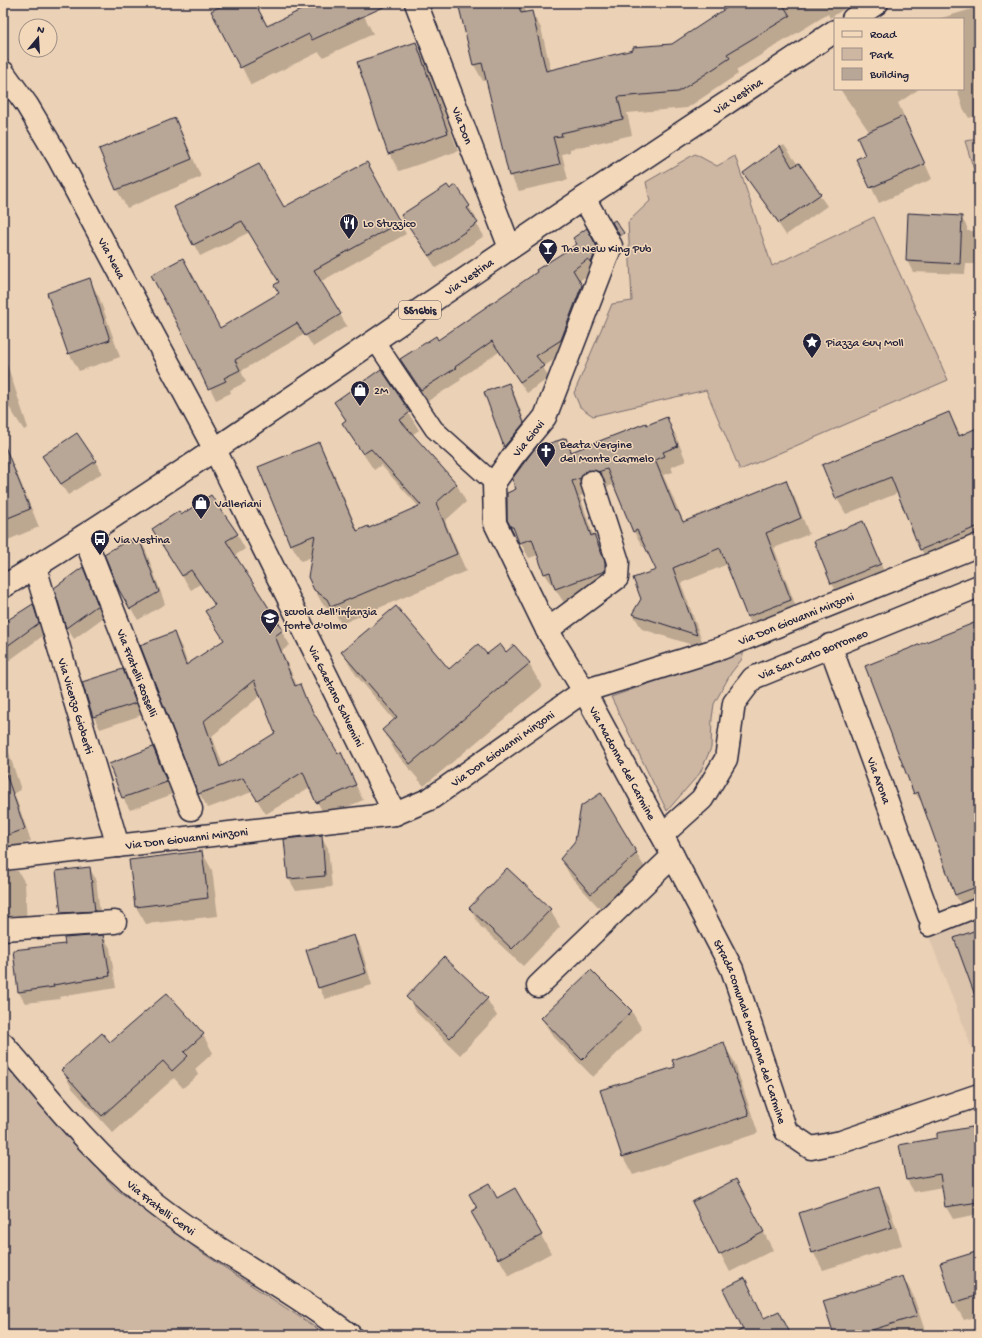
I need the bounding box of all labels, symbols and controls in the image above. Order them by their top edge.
north arrow [18,18,58,58]
legend [834,18,964,90]
text: N [35,24,46,37]
text: Road [870,29,897,43]
text: Park [869,49,895,63]
text: Building [869,69,909,83]
street label: Via Vestina [711,76,766,119]
street label: Via Don [447,105,475,147]
restaurant icon: Lo Stuzzico [338,212,360,240]
place label: Lo Stuzzico [363,218,416,232]
street label: Via Neva [93,235,127,282]
bar icon: The New King Pub [537,237,559,265]
place label: The New King Pub [561,243,652,257]
street label: Via Vestina [442,256,497,300]
road number: SS16bis [399,301,441,319]
place icon: Piazza Guy Moll [801,331,823,359]
place label: Piazza Guy Moll [825,337,904,351]
shop icon: 2M [349,379,371,407]
place label: 2M [374,385,389,399]
street label: Via Giovi [510,418,549,461]
place label: Beata Vergine del Monte Carmelo [559,439,654,467]
church icon: Beata Vergine del Monte Carmelo [535,440,557,468]
shop icon: Valleriani [190,492,212,520]
place label: Valleriani [214,498,262,512]
bus stop icon: Via Vestina [89,528,111,556]
place label: Via Vestina [113,534,170,548]
street label: Via Don Giovanni Minzoni [736,591,857,650]
place label: scuola dell'infanzia fonte d'olmo [283,606,377,634]
school or university icon: scuola dell'infanzia fonte d'olmo [259,607,281,635]
street label: Via Fratelli Rosselli [112,627,159,720]
street label: Via San Carlo Borromeo [756,627,870,684]
street label: Via Gaetano Salvemini [303,643,366,750]
street label: Via Vicenzo Gioberti [53,656,95,756]
street label: Via Madonna del Carmine [584,704,658,824]
street label: Via Don Giovanni Minzoni [448,709,558,792]
street label: Via Arona [862,755,893,807]
street label: Via Don Giovanni Minzoni [124,826,249,854]
street label: Strada comunale Madonna del Carmine [709,938,788,1127]
street label: Via Fratelli Cervi [122,1177,197,1240]

